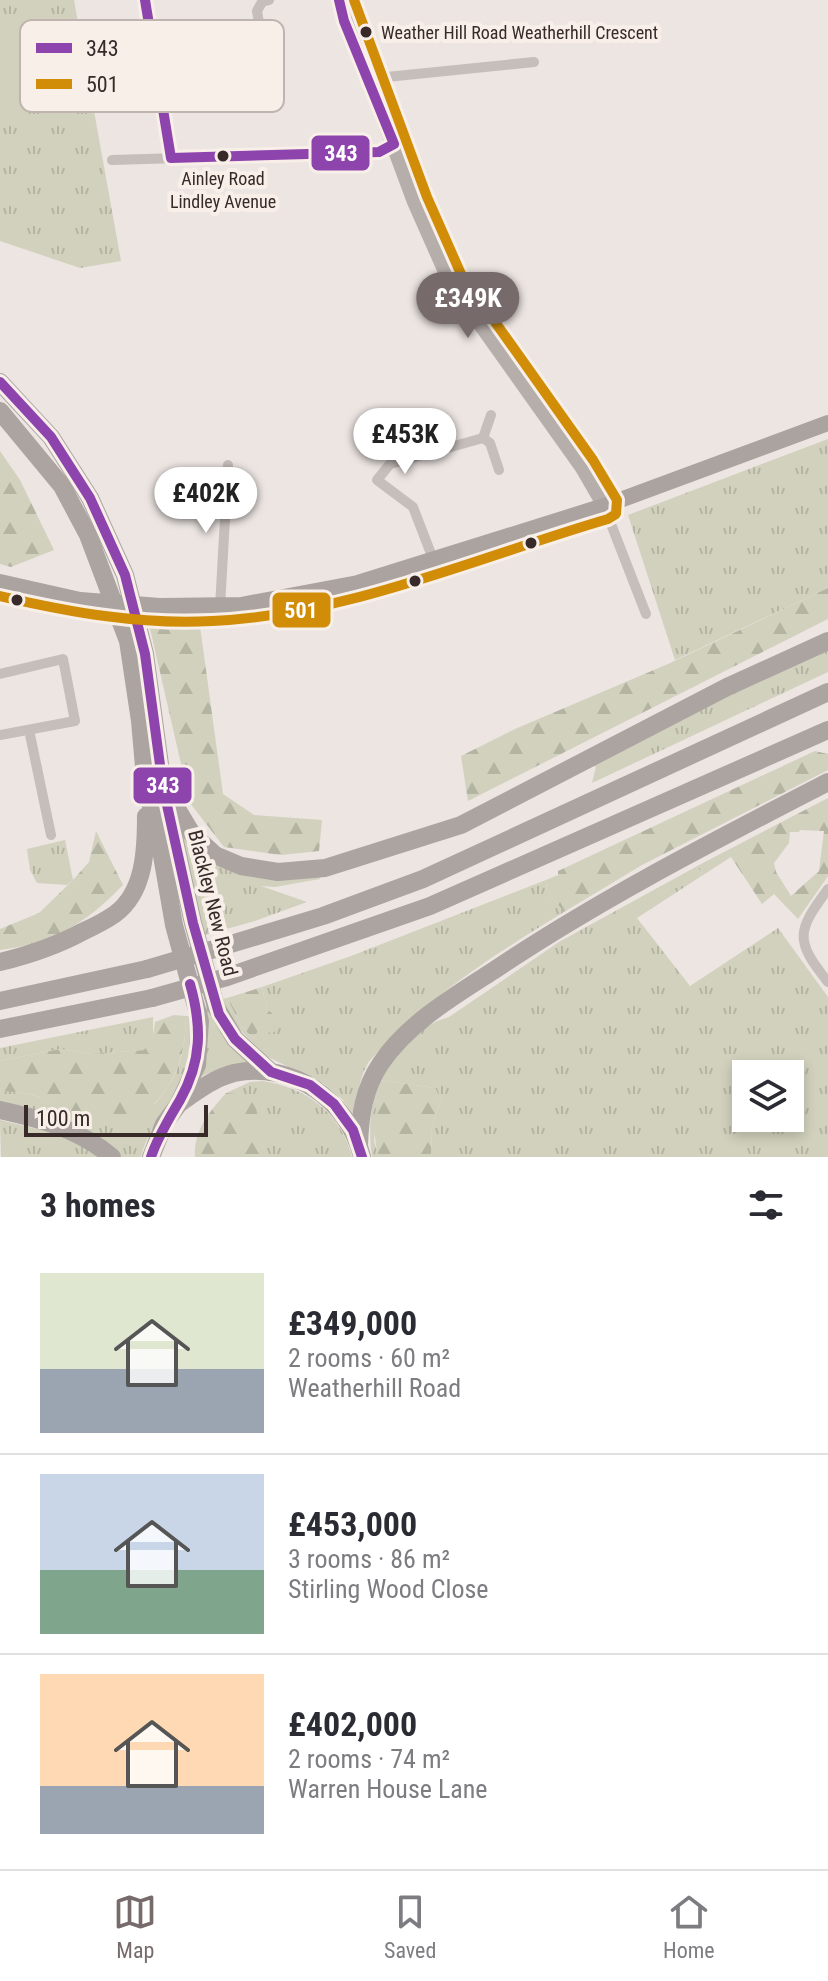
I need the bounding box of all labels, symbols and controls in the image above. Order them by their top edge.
legend [20,20,284,112]
place label: Weather Hill Road Weatherhill Crescent [381,22,658,43]
marker: Weather Hill Road Weatherhill Crescent [358,24,374,40]
text: 343 [86,36,119,61]
text: 501 [86,72,119,97]
line badge: 343 [310,134,371,172]
text: 343 [324,141,358,166]
marker: Ainley Road Lindley Avenue [215,148,231,164]
place label: Ainley Road Lindley Avenue [170,168,276,212]
pin: £349K [412,272,524,340]
text: £349K [434,283,502,313]
pin: £453K [349,408,461,476]
text: £453K [371,419,439,449]
pin: £402K [150,467,262,535]
text: £402K [172,478,240,508]
unlabelled marker [523,535,539,551]
unlabelled marker [407,573,423,589]
line badge: 501 [271,591,332,629]
unlabelled marker [9,592,25,608]
text: 501 [284,598,318,623]
line badge: 343 [132,766,193,805]
text: 343 [146,773,180,798]
street label: Blackley New Road [183,828,243,978]
map controls [732,1060,804,1132]
button: layers [732,1060,804,1132]
scale bar [24,1101,208,1137]
text: 100 m [36,1106,90,1131]
icon: filters [744,1183,788,1227]
text: 3 homes [40,1185,156,1225]
text: £349,000 [288,1303,417,1343]
icon: home [104,1305,200,1401]
text: 2 rooms · 60 m² [288,1343,450,1373]
text: Weatherhill Road [288,1373,461,1403]
text: £453,000 [288,1504,417,1544]
icon: home [104,1506,200,1602]
text: 3 rooms · 86 m² [288,1544,450,1574]
text: Stirling Wood Close [288,1574,489,1604]
text: £402,000 [288,1704,417,1744]
icon: home [104,1706,200,1802]
text: 2 rooms · 74 m² [288,1744,450,1774]
text: Warren House Lane [288,1774,488,1804]
tab: Map [113,1890,157,1963]
tab: Saved [384,1890,436,1963]
tab: Home [663,1890,715,1963]

